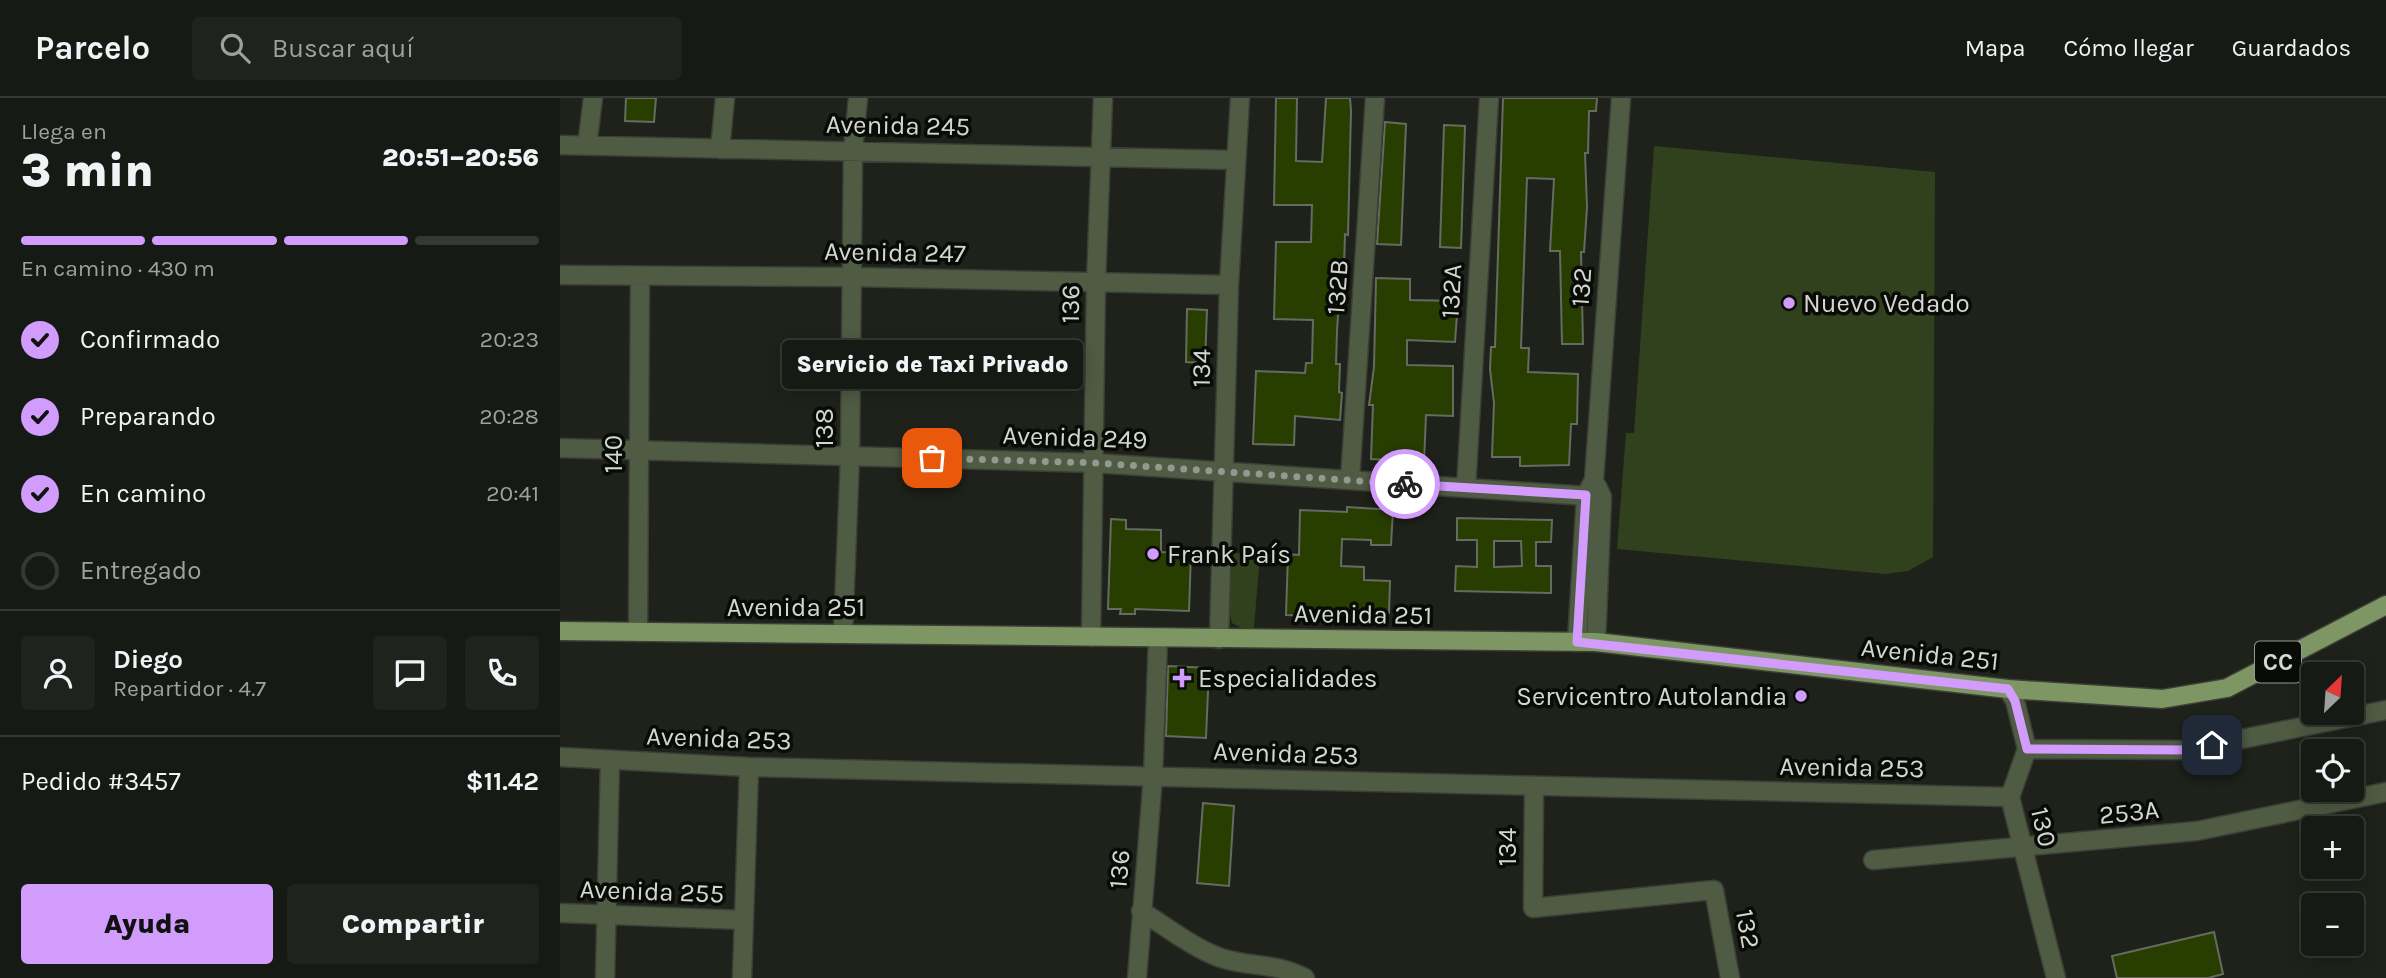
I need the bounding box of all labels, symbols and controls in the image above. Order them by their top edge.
search box [192,17,682,80]
text: Parcelo [35,29,150,67]
icon: search [216,29,254,67]
text: Buscar aquí [272,33,414,64]
text: Mapa [1965,34,2025,62]
text: Cómo llegar [2063,34,2194,62]
text: Guardados [2232,34,2351,62]
street label: Avenida 245 [826,109,970,142]
text: Llega en [21,118,107,145]
text: 20:51–20:56 [382,142,539,173]
text: 3 min [21,144,154,198]
street label: Avenida 247 [824,236,966,269]
text: En camino · 430 m [21,255,215,282]
street label: 132B [1320,258,1355,316]
street label: 132A [1435,263,1468,319]
street label: 132 [1565,266,1598,308]
street label: 136 [1055,284,1086,324]
place label: Nuevo Vedado [1803,288,1970,319]
marker: Nuevo Vedado [1781,295,1797,311]
icon: check [21,321,59,359]
text: Confirmado [80,324,220,355]
text: 20:23 [480,326,539,353]
callout: Servicio de Taxi Privado [782,339,1082,388]
street label: 134 [1186,349,1217,388]
text: Servicio de Taxi Privado [796,351,1069,378]
icon: check [21,398,59,436]
text: Preparando [80,401,216,432]
text: 20:28 [479,403,539,430]
street label: 138 [809,408,840,448]
street label: Avenida 249 [1002,419,1148,456]
pin [902,428,962,488]
street label: 140 [598,435,629,473]
icon: bag [913,439,951,477]
courier [1370,449,1440,519]
icon: bike [1386,465,1424,503]
icon: check [21,475,59,513]
text: En camino [80,478,206,509]
text: 20:41 [486,480,539,507]
place label: Frank País [1167,539,1291,570]
marker: Frank País [1145,546,1161,562]
text: Entregado [80,555,201,586]
street label: Avenida 251 [727,592,865,623]
street label: Avenida 251 [1294,598,1432,631]
street label: Avenida 251 [1859,632,2000,677]
button: person [21,636,95,710]
button: chat [373,636,447,710]
button: phone [465,636,539,710]
road number: CC [2255,642,2301,682]
text: Diego [113,644,183,675]
north arrow [2301,662,2364,724]
map controls [2301,662,2364,956]
place label: Especialidades [1198,663,1377,694]
marker: Especialidades [1172,668,1192,688]
text: Repartidor · 4.7 [113,675,266,702]
place label: Servicentro Autolandia [1516,681,1787,712]
marker: Servicentro Autolandia [1793,688,1809,704]
pin [2182,715,2242,775]
street label: Avenida 253 [646,720,792,757]
icon: home [2193,726,2231,764]
street label: Avenida 253 [1213,735,1359,772]
button: locate [2301,739,2364,802]
street label: Avenida 253 [1779,751,1925,784]
text: Pedido #3457 [21,766,181,797]
text: $11.42 [466,766,539,797]
street label: 253A [2098,794,2161,831]
street label: 130 [2024,804,2063,850]
button: + [2301,816,2364,879]
street label: 134 [1492,828,1523,866]
street label: 136 [1102,848,1137,890]
street label: Avenida 255 [579,873,725,910]
button: Ayuda [21,884,273,964]
button: Compartir [287,884,539,964]
button: − [2301,893,2364,956]
street label: 132 [1729,907,1766,951]

